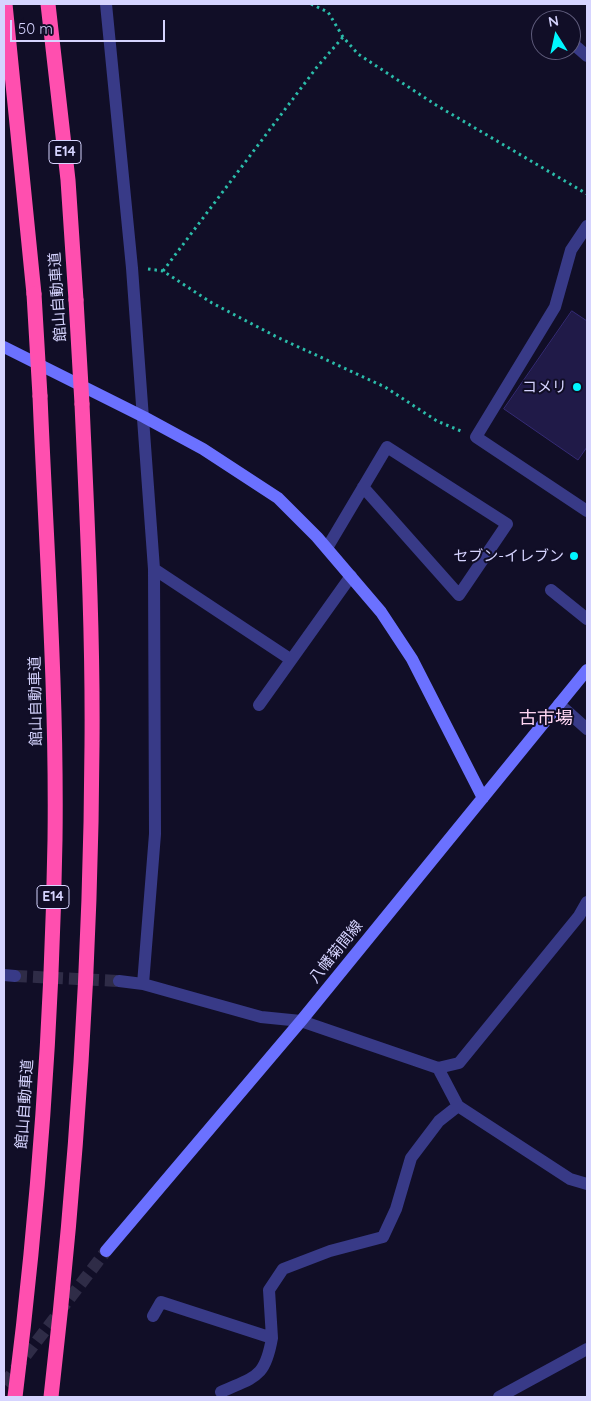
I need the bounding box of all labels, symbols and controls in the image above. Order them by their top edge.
scale bar [12,10,168,42]
north arrow [531,10,581,60]
text: N [547,11,560,31]
text: 50 m [18,19,53,38]
road number: E14 [49,140,81,163]
street label: 館山自動車道 [46,251,70,343]
place label: コメリ [522,378,567,396]
marker: コメリ [571,381,583,393]
place label: セブン-イレブン [453,547,564,565]
marker: セブン-イレブン [568,550,580,562]
street label: 館山自動車道 [26,656,46,746]
district label: 古市場 [519,708,573,730]
road number: E14 [37,886,69,909]
street label: 八幡菊間線 [305,917,367,987]
street label: 館山自動車道 [13,1058,37,1150]

